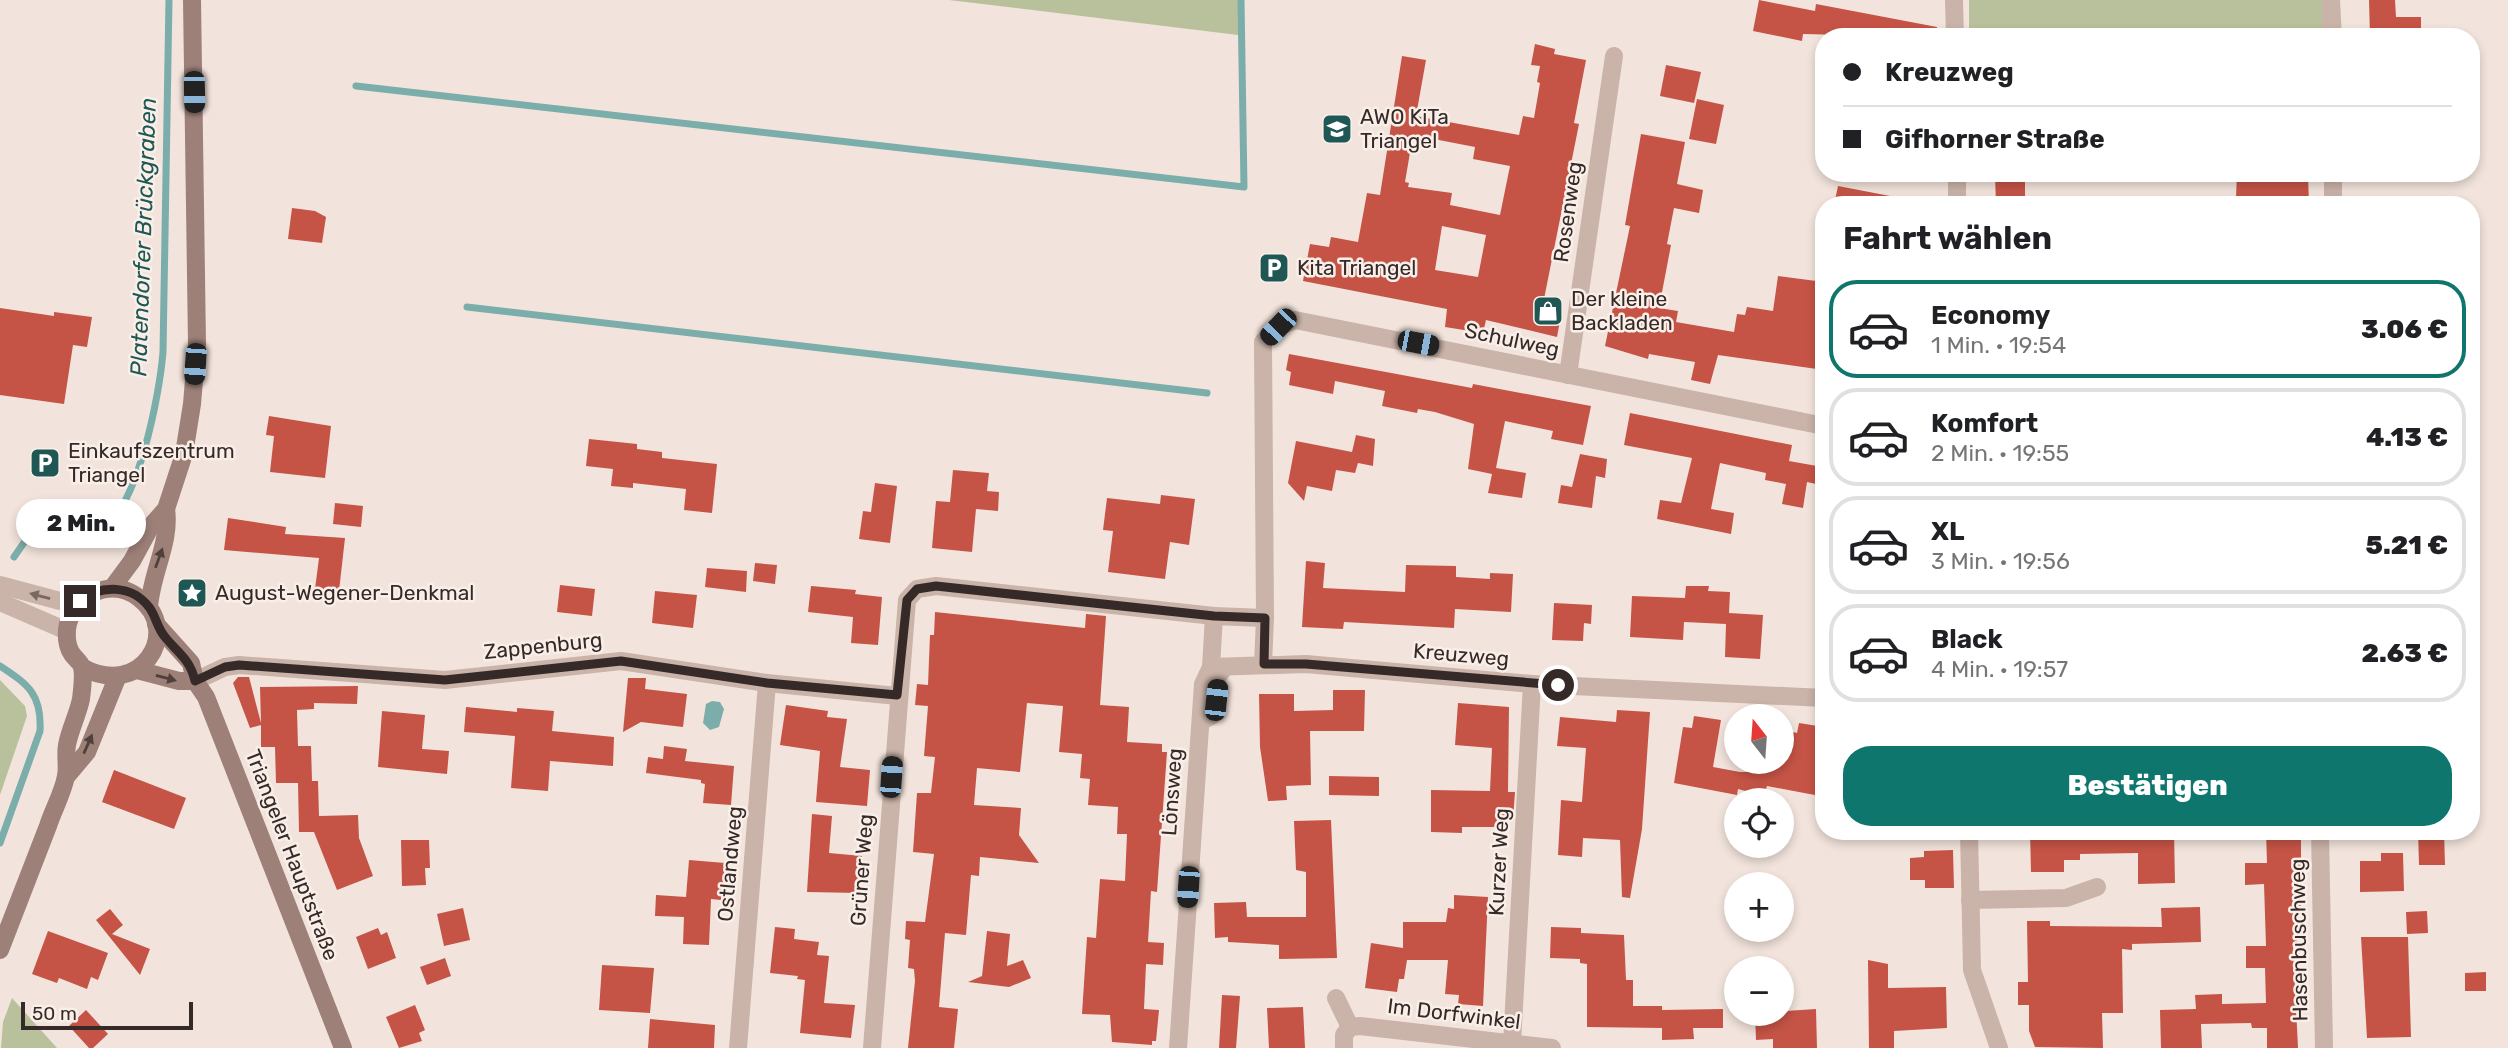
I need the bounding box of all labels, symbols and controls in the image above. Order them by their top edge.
text: Kreuzweg [1885,57,2014,88]
car [184,71,205,113]
water label: Platendorfer Brückgraben [124,97,162,377]
place label: AWO KiTa Triangel [1360,104,1449,153]
school or university icon: AWO KiTa Triangel [1320,112,1354,146]
text: Gifhorner Straße [1885,124,2105,155]
street label: Rosenweg [1548,160,1587,264]
text: Fahrt wählen [1843,219,2052,257]
parking icon: Kita Triangel [1257,251,1291,285]
place label: Kita Triangel [1297,255,1416,280]
place label: Der kleine Backladen [1571,286,1673,335]
shop icon: Der kleine Backladen [1531,294,1565,328]
icon: car [1847,298,1910,361]
text: Economy [1931,300,2050,331]
car [1256,305,1301,349]
text: 3.06 € [2361,314,2448,345]
street label: Schulweg [1463,317,1562,362]
car [1396,329,1441,357]
text: 1 Min. · 19:54 [1931,331,2066,359]
car [184,342,207,386]
icon: car [1847,406,1910,469]
text: Komfort [1931,408,2038,439]
text: 4.13 € [2366,422,2448,453]
place label: Einkaufszentrum Triangel [68,438,235,487]
text: 2 Min. · 19:55 [1931,439,2069,467]
parking icon: Einkaufszentrum Triangel [28,446,62,480]
callout: 2 Min. [15,500,145,548]
text: 2 Min. [47,509,115,537]
icon: car [1847,514,1910,577]
text: XL [1931,516,1964,547]
text: 5.21 € [2366,530,2448,561]
one-way arrow [154,547,165,568]
text: 3 Min. · 19:56 [1931,547,2070,575]
place icon: August-Wegener-Denkmal [175,576,209,610]
place label: August-Wegener-Denkmal [215,580,474,605]
route end [64,585,96,617]
one-way arrow [29,590,50,600]
icon: car [1847,622,1910,685]
text: Black [1931,624,2003,655]
street label: Zappenburg [482,627,604,664]
street label: Kreuzweg [1412,638,1510,671]
text: 2.63 € [2361,638,2448,669]
text: 4 Min. · 19:57 [1931,655,2068,683]
route start [1542,669,1574,701]
one-way arrow [156,673,177,683]
car [1204,678,1229,722]
north arrow [1724,704,1794,774]
map controls [1724,704,1794,1026]
one-way arrow [83,734,94,755]
street label: Triangeler Hauptstraße [241,746,344,964]
button: Bestätigen [1843,746,2452,826]
street label: Lönsweg [1156,747,1187,837]
car [880,755,903,799]
button: locate [1724,788,1794,858]
street label: Ostlandweg [712,805,747,923]
street label: Kurzer Weg [1483,807,1514,917]
street label: Grüner Weg [845,813,878,927]
street label: Hasenbuschweg [2285,858,2312,1022]
car [1177,865,1200,909]
button: + [1724,872,1794,942]
button: − [1724,956,1794,1026]
street label: Im Dorfwinkel [1386,993,1522,1034]
scale bar [21,999,192,1031]
text: 50 m [32,1002,77,1025]

